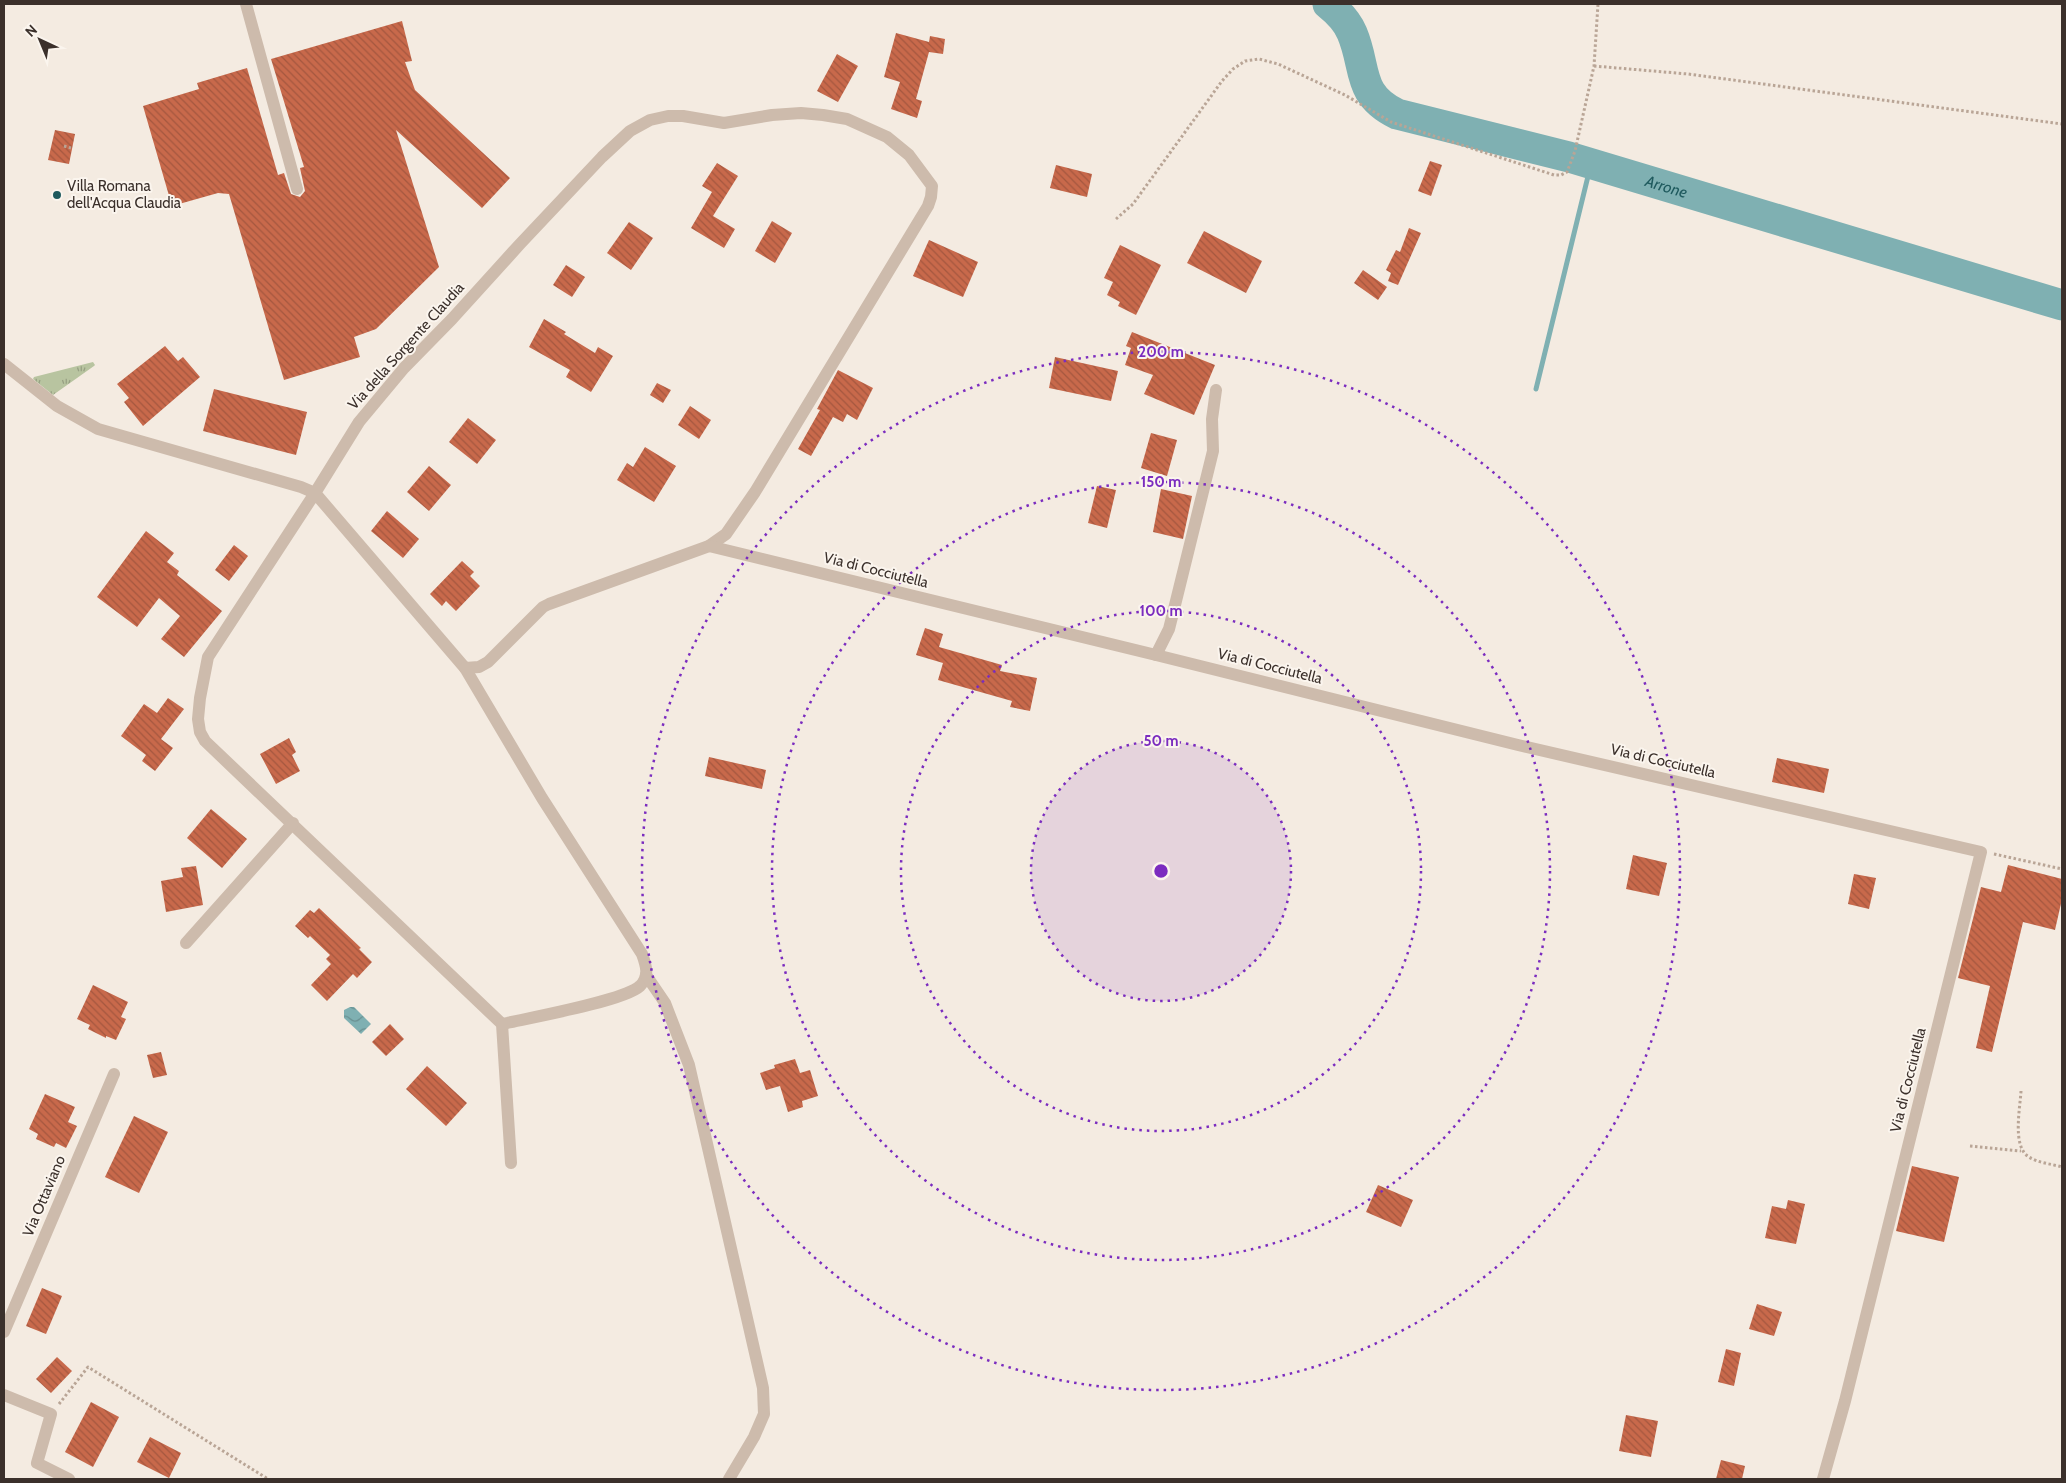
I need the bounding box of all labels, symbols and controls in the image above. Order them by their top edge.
north arrow [15,15,65,65]
text: N [21,21,41,41]
water label: Arrone [1642,171,1689,202]
place label: Villa Romana dell'Acqua Claudia [67,177,182,212]
marker: Villa Romana dell'Acqua Claudia [51,189,63,201]
street label: Via della Sorgente Claudia [344,278,468,413]
text: 200 m [1138,343,1184,361]
text: 150 m [1141,473,1181,491]
street label: Via di Cocciutella [822,548,931,592]
text: 100 m [1139,602,1183,620]
street label: Via di Cocciutella [1216,644,1325,688]
text: 50 m [1143,732,1179,750]
street label: Via di Cocciutella [1609,740,1718,782]
centre of rings [1152,862,1170,880]
street label: Via di Cocciutella [1886,1025,1930,1134]
street label: Via Ottaviano [19,1153,69,1239]

